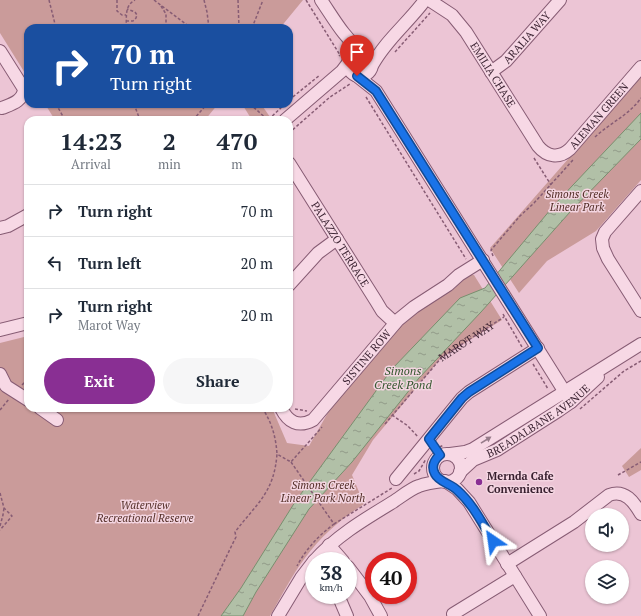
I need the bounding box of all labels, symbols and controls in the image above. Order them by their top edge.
street label: ARALIA WAY [500,8,554,66]
text: 70 m [110,35,175,72]
pin [340,35,374,76]
street label: EMILIA CHASE [467,39,519,110]
icon: right [44,40,96,92]
icon: arrive [346,41,368,63]
text: Turn right [110,71,192,95]
street label: ALEMAN GREEN [566,80,631,152]
text: 14:23 [60,125,122,157]
text: 2 [163,125,176,157]
text: 470 [217,125,257,157]
text: Arrival [71,155,111,173]
text: min [158,155,181,173]
text: m [231,155,243,173]
park label: Simons Creek Linear Park [545,187,609,214]
street label: PALAZZO TERRACE [308,199,372,289]
icon: right [44,200,66,222]
text: Turn right [78,201,153,221]
text: 70 m [240,201,273,221]
icon: left [44,252,66,274]
text: Turn left [78,253,142,273]
text: 20 m [240,253,273,273]
text: Turn right [78,296,153,316]
icon: right [44,304,66,326]
text: 20 m [240,305,273,325]
text: Marot Way [78,316,140,334]
street label: MAROT WAY [436,318,498,364]
street label: SISTINE ROW [339,326,394,388]
button: Exit [44,358,155,404]
button: Share [163,358,273,404]
water label: Simons Creek Pond [374,363,433,392]
street label: BREADALBANE AVENUE [484,381,593,461]
one-way arrow [480,437,492,444]
place label: Mernda Cafe Convenience [487,469,554,496]
marker: Mernda Cafe Convenience [474,477,484,487]
park label: Simons Creek Linear Park North [280,478,365,505]
park label: Waterview Recreational Reserve [96,498,193,525]
map controls [585,508,629,604]
button: sound [585,508,629,552]
position arrow [472,520,514,562]
speed limit sign: 40 [365,552,417,604]
text: 38 [320,559,342,586]
button: layers [585,560,629,604]
text: km/h [319,581,343,594]

